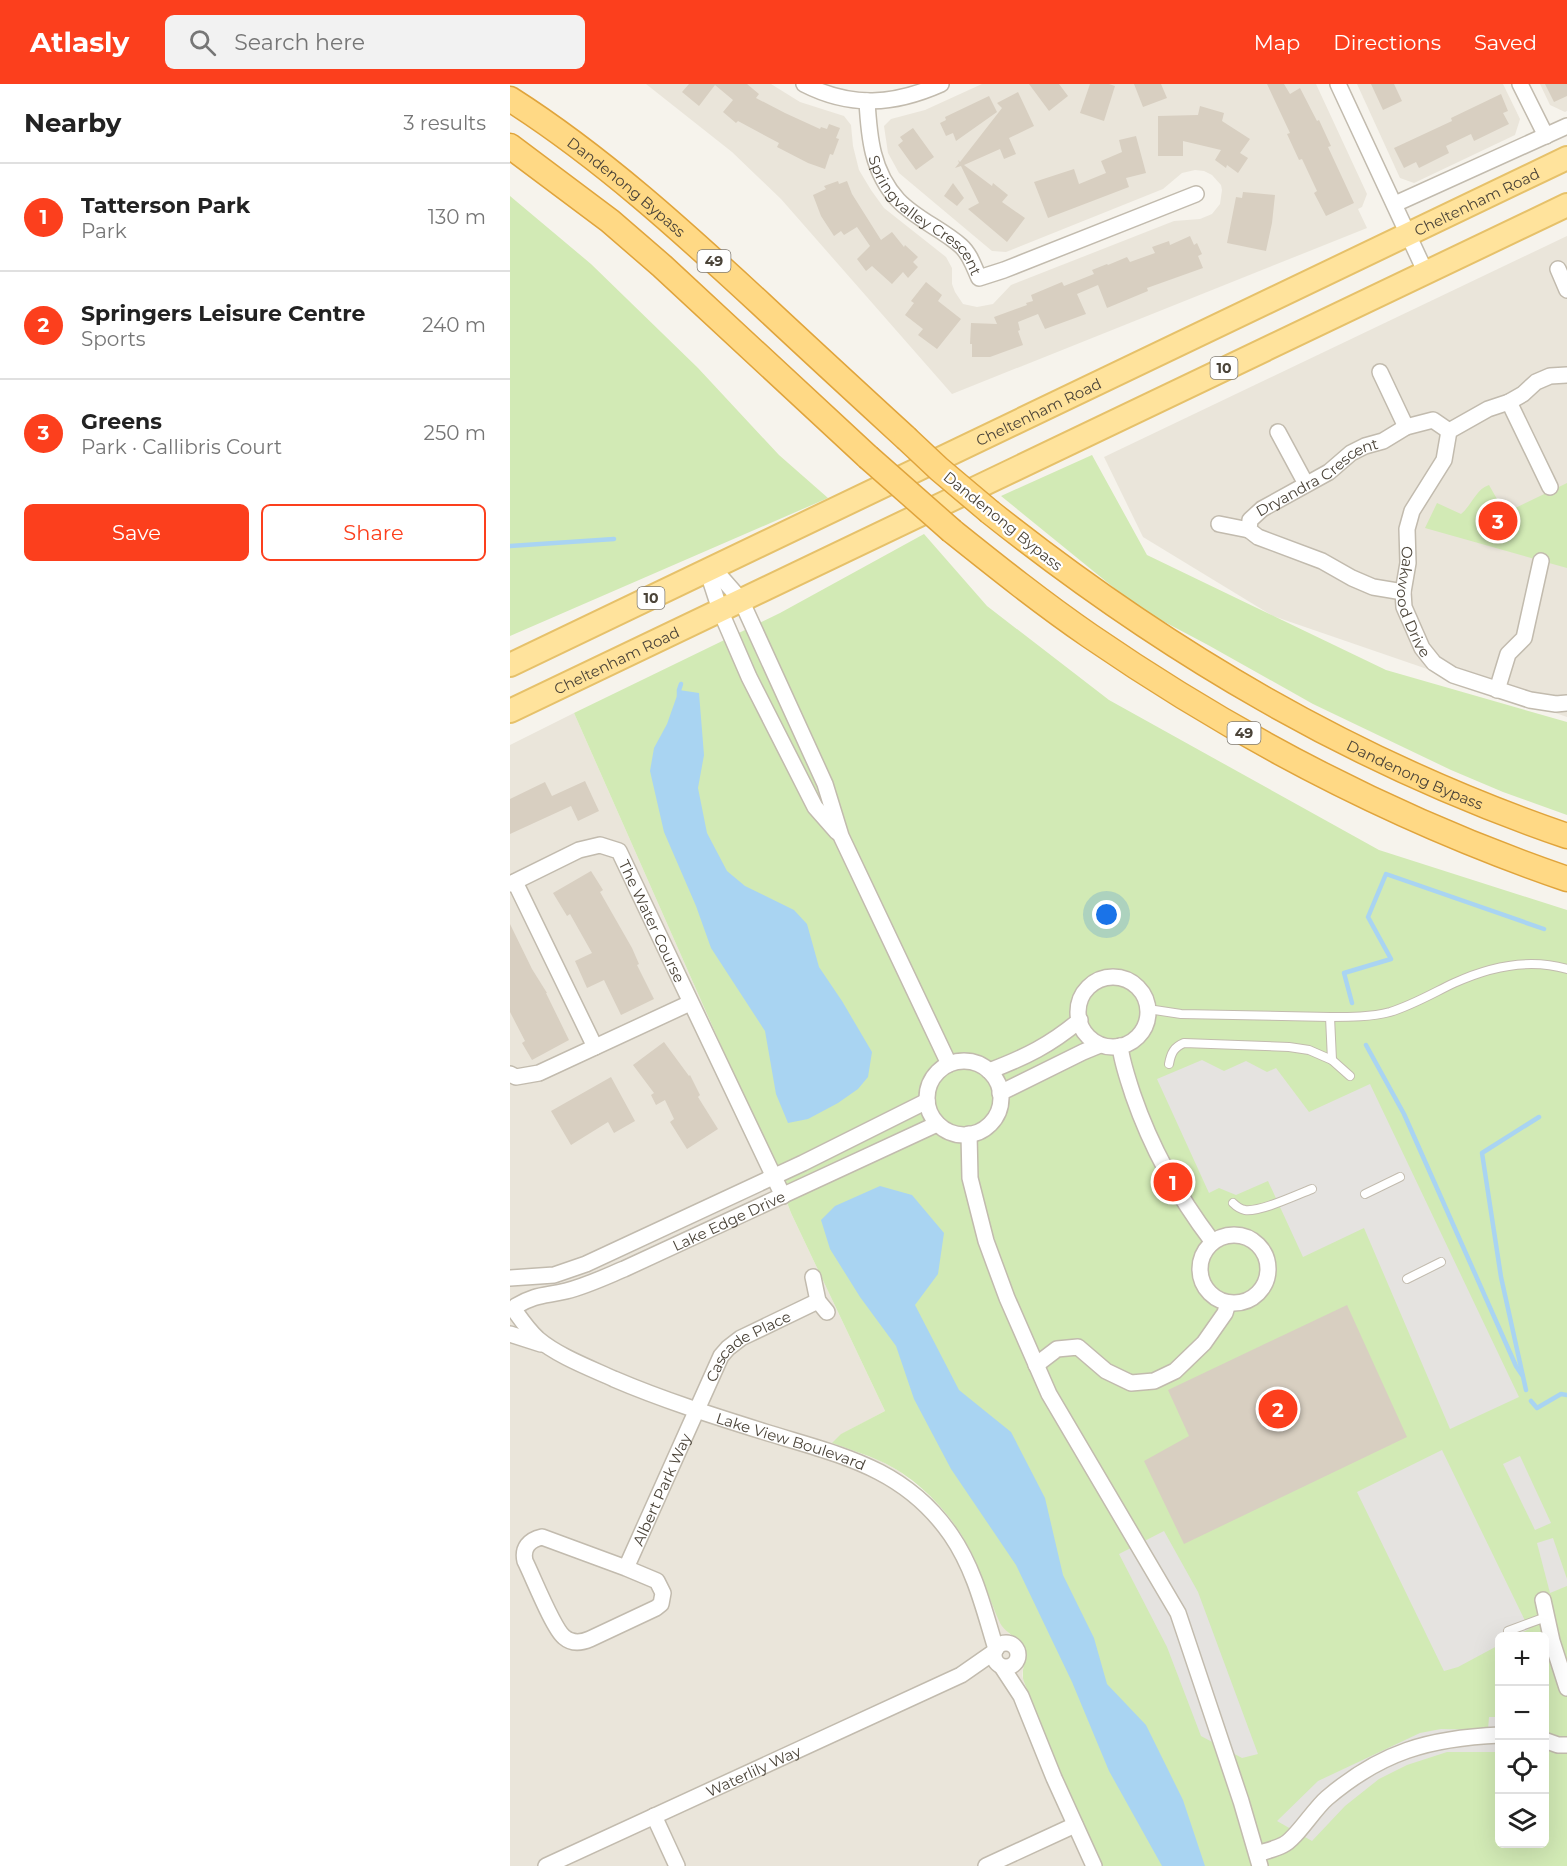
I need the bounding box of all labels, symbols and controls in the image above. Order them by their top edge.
search box [165,15,585,69]
text: Atlasly [30,25,129,59]
icon: search [186,26,219,59]
text: Search here [234,29,365,56]
text: Map [1254,30,1300,55]
text: Directions [1333,30,1441,55]
text: Saved [1474,30,1537,55]
text: Nearby [24,107,121,139]
text: 3 results [403,111,486,135]
street label: Dandenong Bypass [564,132,690,241]
street label: Springvalley Crescent [865,153,986,278]
street label: Cheltenham Road [1411,163,1542,240]
text: Tatterson Park [81,192,250,219]
text: 1 [40,205,47,229]
text: 130 m [428,205,486,229]
text: Park [81,219,127,243]
road number: 49 [698,250,730,272]
text: Springers Leisure Centre [81,300,365,327]
text: 2 [38,313,49,337]
text: 240 m [422,313,486,337]
text: Sports [81,327,146,351]
road number: 10 [1210,357,1238,379]
street label: Cheltenham Road [973,373,1104,450]
text: Greens [81,408,162,435]
text: 3 [38,421,49,445]
text: 250 m [424,421,486,445]
street label: Dryandra Crescent [1252,433,1380,520]
text: Park · Callibris Court [81,435,282,459]
street label: Dandenong Bypass [940,467,1066,575]
pin: 3 [1478,498,1518,544]
button: Save [24,504,249,561]
button: Share [261,504,486,561]
street label: Oakwood Drive [1393,546,1435,661]
road number: 10 [638,587,664,609]
street label: Cheltenham Road [551,622,682,698]
road number: 49 [1228,722,1260,744]
street label: Dandenong Bypass [1344,735,1486,813]
street label: The Water Course [615,857,690,985]
your location [1092,900,1121,929]
pin: 1 [1154,1160,1192,1204]
street label: Lake Edge Drive [669,1186,788,1255]
street label: Cascade Place [701,1306,794,1385]
pin: 2 [1258,1386,1298,1432]
street label: Lake View Boulevard [714,1408,869,1474]
street label: Albert Park Way [628,1429,695,1549]
map controls [1495,1632,1549,1848]
button: + [1495,1632,1549,1686]
button: − [1495,1686,1549,1740]
street label: Waterlily Way [703,1740,804,1801]
button: locate [1495,1740,1549,1794]
button: layers [1495,1794,1549,1848]

